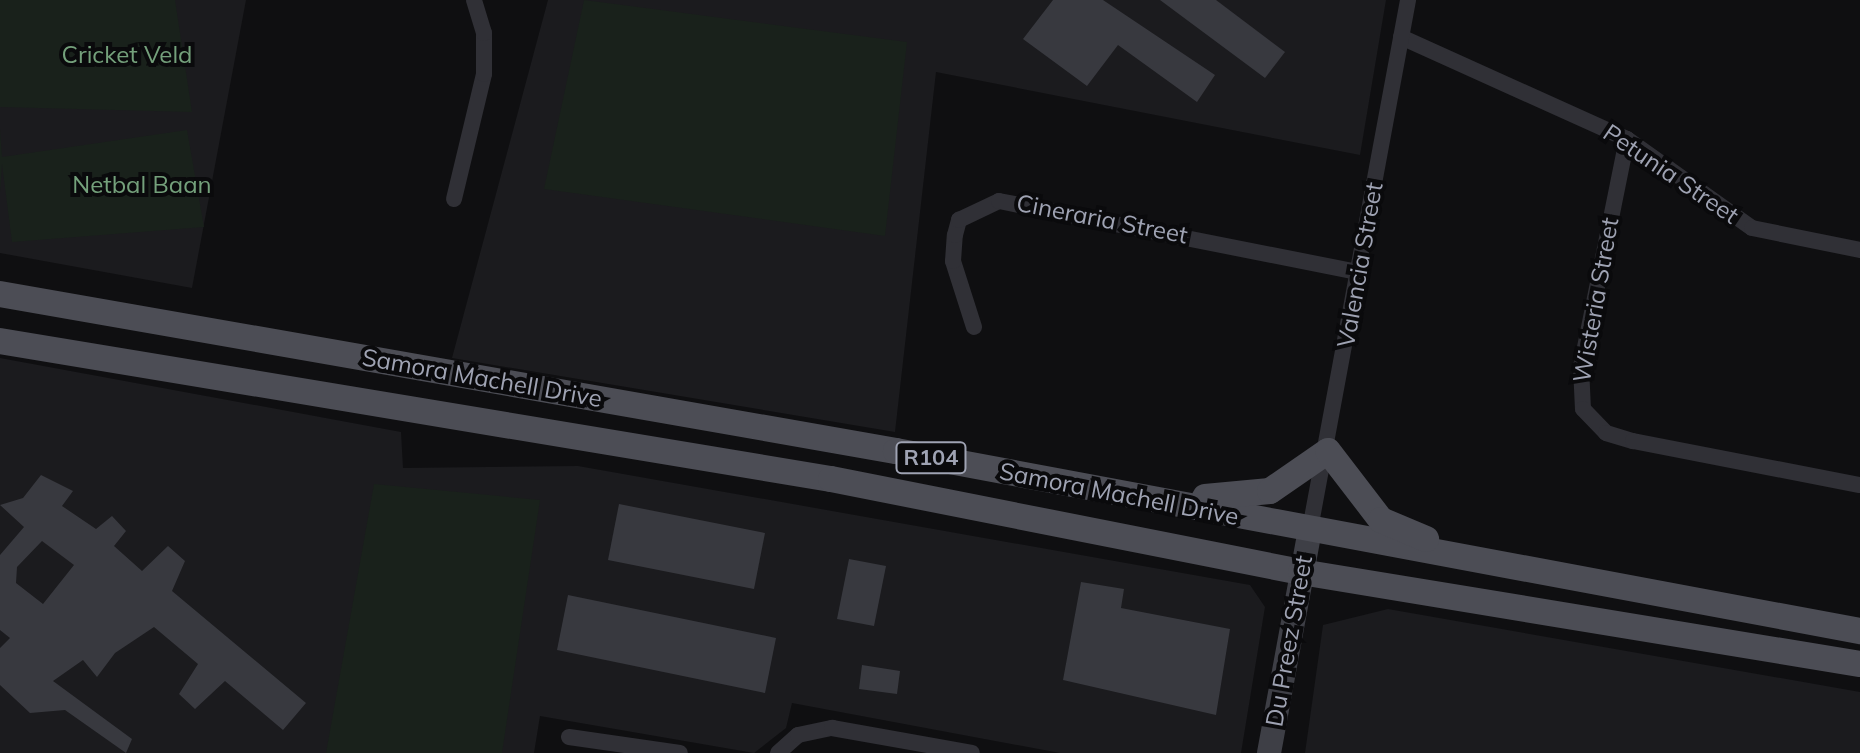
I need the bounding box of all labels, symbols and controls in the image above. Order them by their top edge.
park label: Cricket Veld [62,41,192,69]
street label: Petunia Street [1598,118,1744,230]
park label: Netbal Baan [72,171,212,199]
street label: Valencia Street [1331,180,1389,350]
street label: Cineraria Street [1014,188,1190,250]
street label: Wisteria Street [1567,215,1625,385]
street label: Samora Machell Drive [360,343,604,413]
road number: R104 [895,440,967,476]
street label: Samora Machell Drive [997,457,1241,531]
street label: Du Preez Street [1260,553,1318,729]

